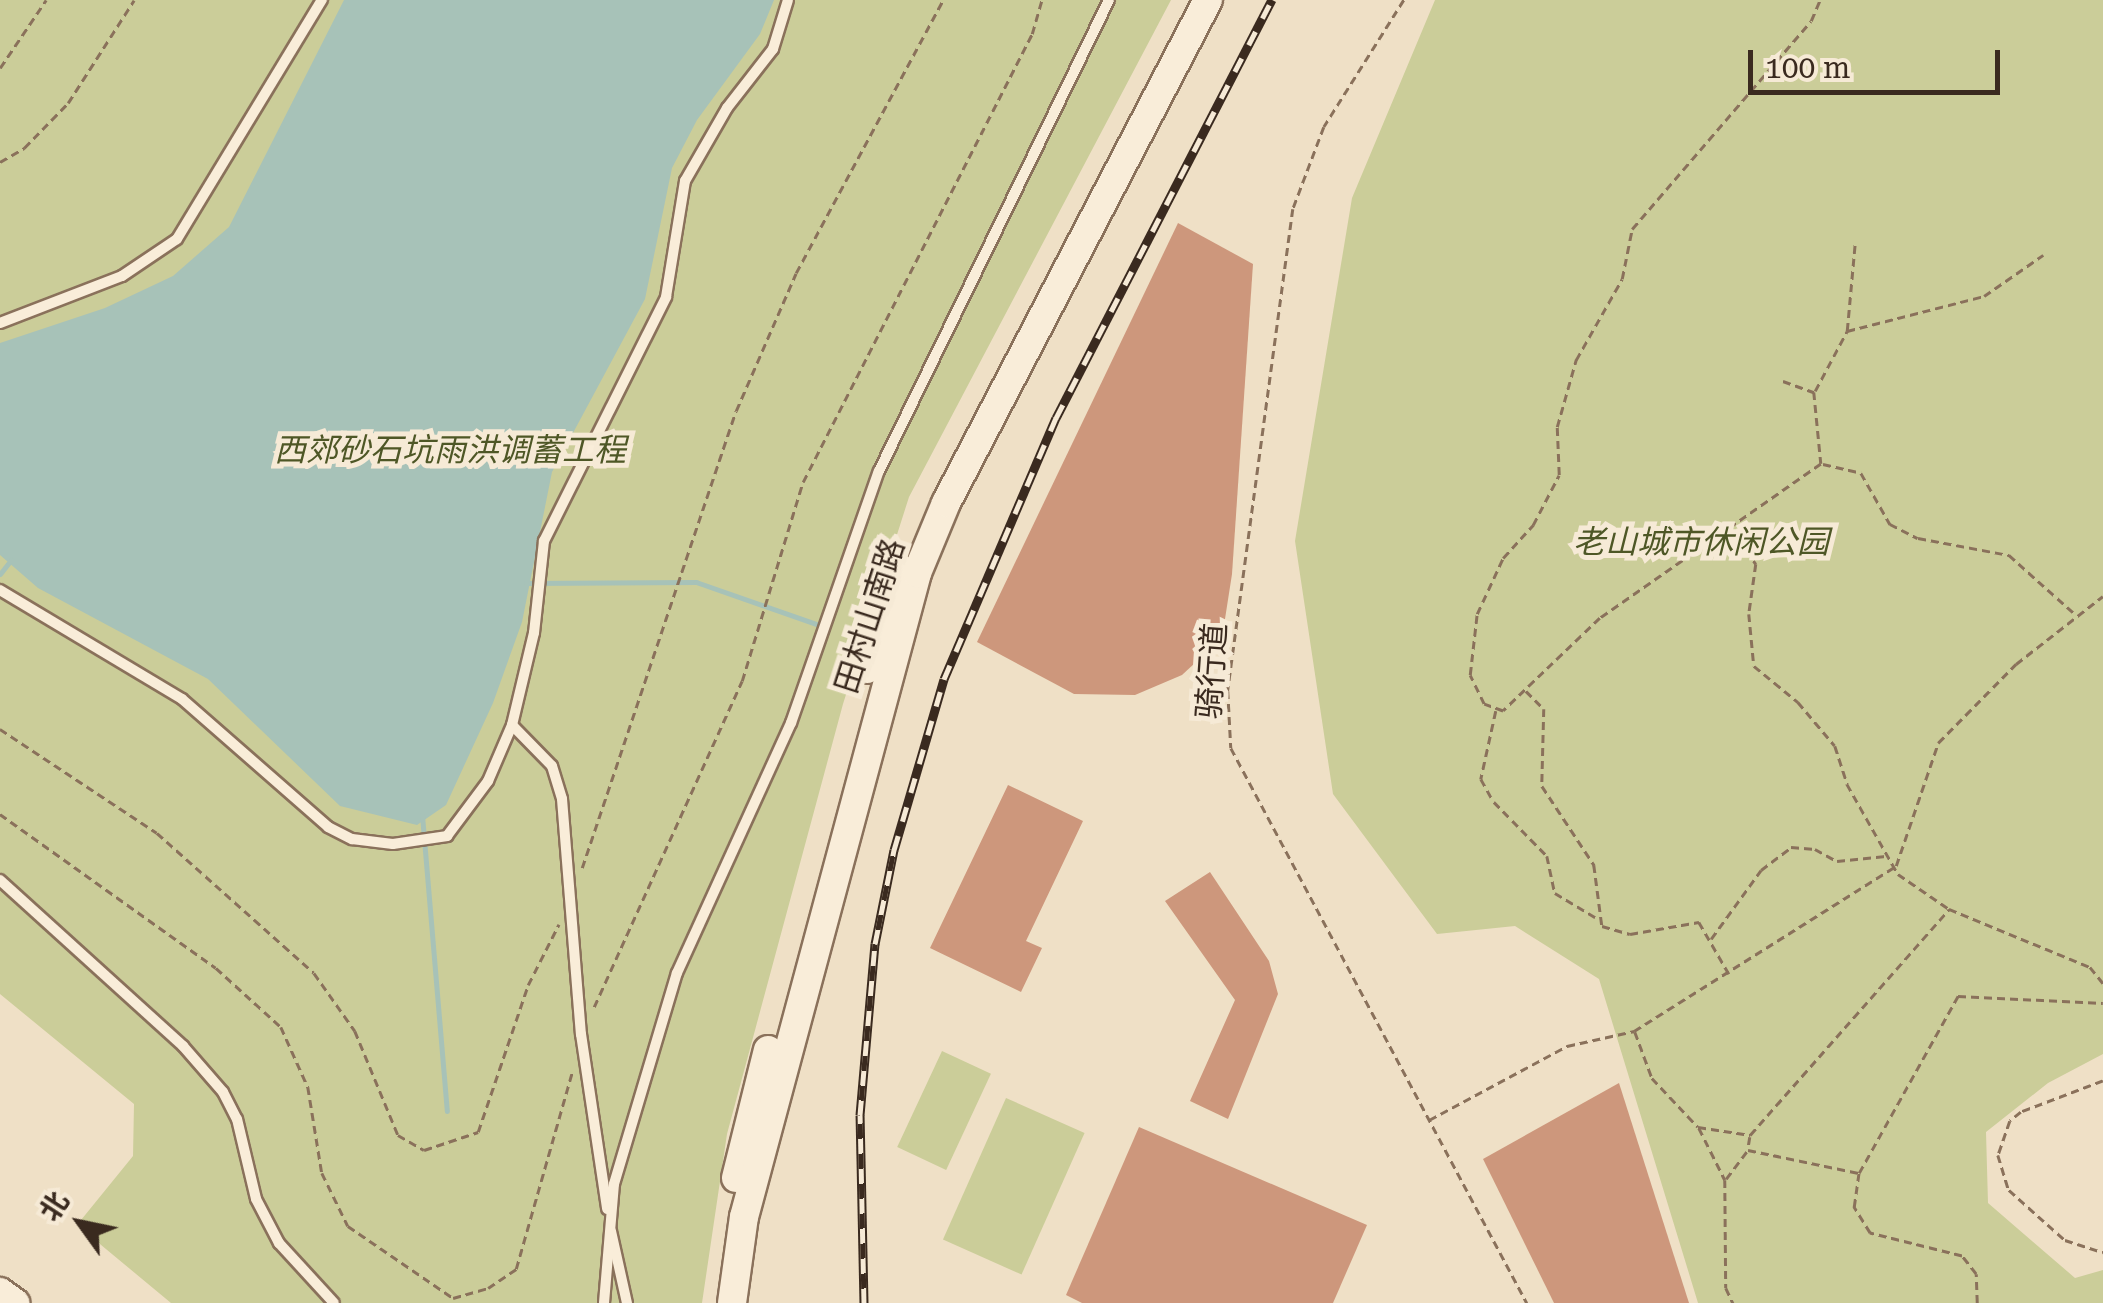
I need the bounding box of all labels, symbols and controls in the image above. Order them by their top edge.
scale bar [1753,30,2006,92]
text: 100 m [1765,50,1850,85]
park label: 西郊砂石坑雨洪调蓄工程 [274,431,626,469]
park label: 老山城市休闲公园 [1573,523,1829,561]
street label: 田村山南路 [827,534,913,698]
street label: 骑行道 [1189,622,1235,720]
north arrow [30,1173,130,1273]
text: 北 [33,1186,76,1227]

